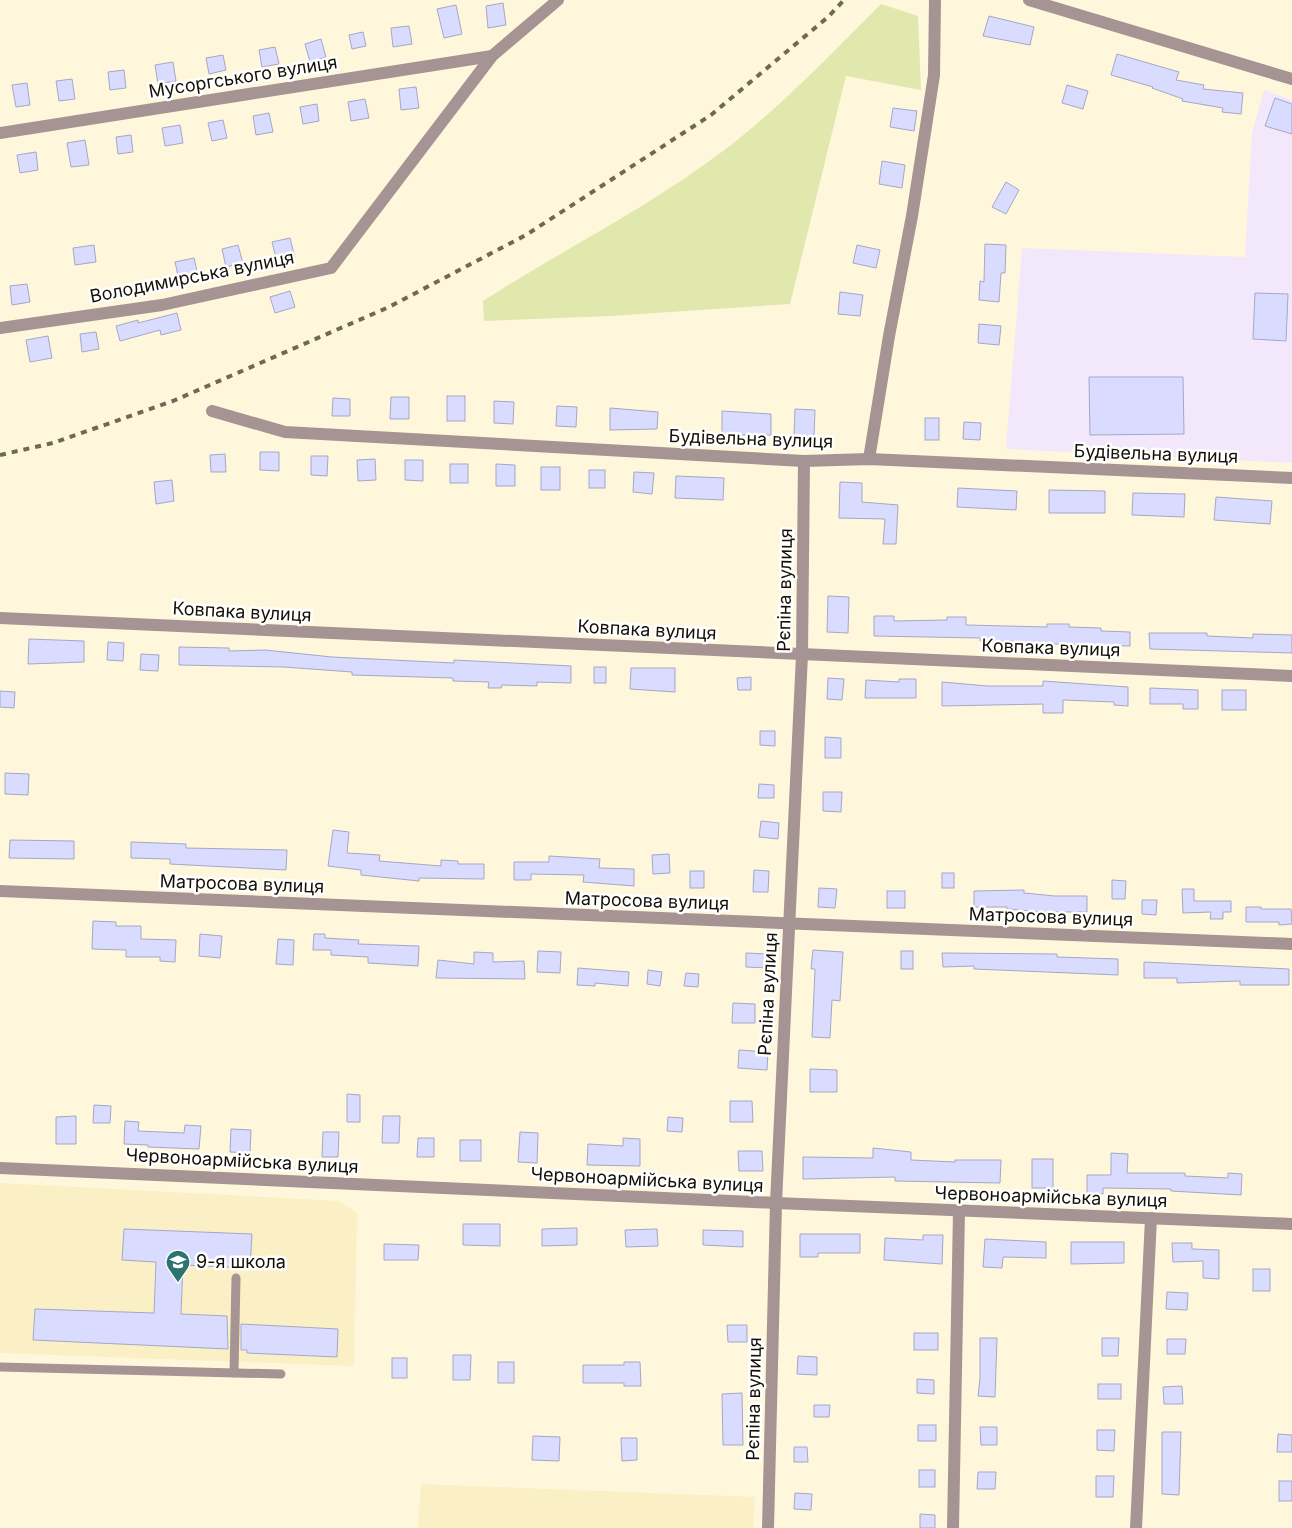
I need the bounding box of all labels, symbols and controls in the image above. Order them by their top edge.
street label: Мусоргського вулиця [147,51,339,102]
street label: Володимирська вулиця [88,246,296,307]
street label: Будівельна вулиця [668,425,834,452]
street label: Будівельна вулиця [1073,440,1239,467]
street label: Рєпіна вулиця [773,528,796,652]
street label: Ковпака вулиця [172,597,312,626]
street label: Ковпака вулиця [577,615,717,644]
street label: Ковпака вулиця [981,635,1121,660]
street label: Матросова вулиця [159,870,325,897]
street label: Матросова вулиця [564,887,730,914]
street label: Матросова вулиця [968,903,1134,930]
street label: Рєпіна вулиця [754,932,781,1056]
street label: Червоноармійська вулиця [125,1144,359,1177]
street label: Червоноармійська вулиця [530,1163,764,1196]
street label: Червоноармійська вулиця [934,1182,1168,1211]
school or university icon: 9-я школа [165,1249,191,1283]
place label: 9-я школа [196,1251,286,1272]
street label: Рєпіна вулиця [742,1337,765,1461]

